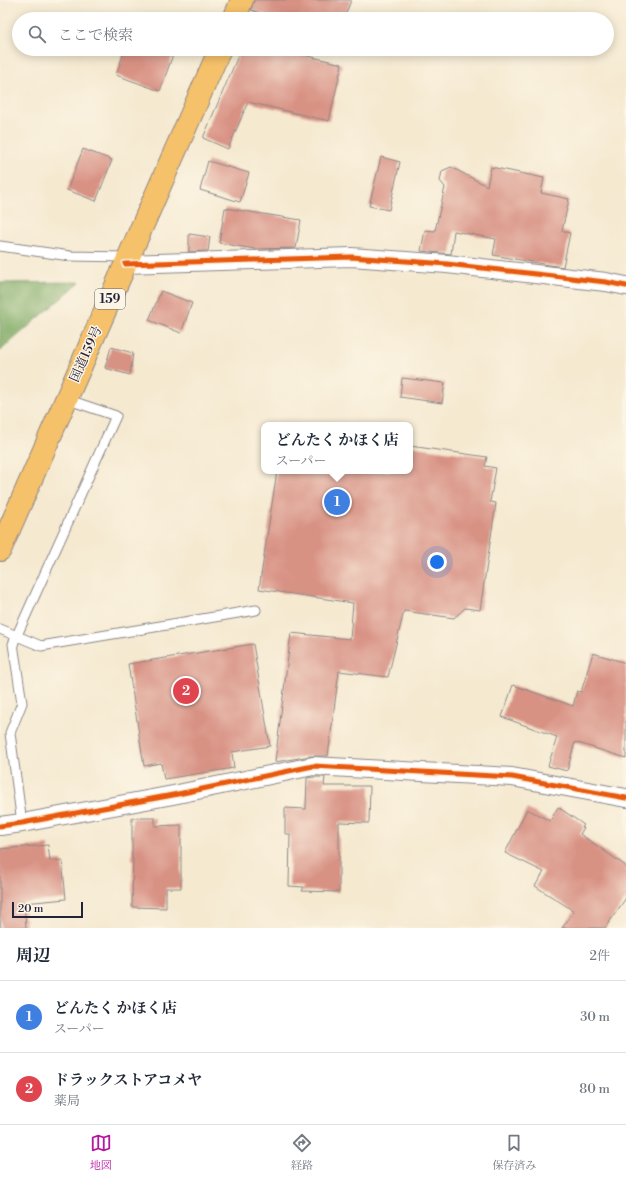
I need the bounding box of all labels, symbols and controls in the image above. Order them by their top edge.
search box [12,12,614,56]
icon: search [26,23,48,45]
text: ここで検索 [58,26,133,45]
road number: 159 [95,289,125,309]
street label: 国道159号 [67,323,105,385]
popup [261,422,413,474]
text: どんたく かほく店 [276,431,398,450]
text: スーパー [276,453,327,469]
pin: 1 [324,487,350,517]
your location [427,552,447,572]
pin: 2 [173,676,199,706]
scale bar [12,900,83,919]
text: 20 m [18,902,43,916]
text: 周辺 [16,945,50,967]
text: 2件 [590,948,610,964]
text: どんたく かほく店 [54,999,176,1018]
text: 1 [26,1009,32,1025]
text: 30 m [580,1009,610,1025]
text: スーパー [54,1021,105,1037]
text: ドラックストアコメヤ [54,1071,202,1090]
text: 2 [25,1081,33,1097]
text: 80 m [579,1081,610,1097]
text: 薬局 [54,1093,80,1109]
tab: 地図 [90,1132,112,1173]
tab: 経路 [291,1132,313,1173]
tab: 保存済み [492,1132,536,1173]

